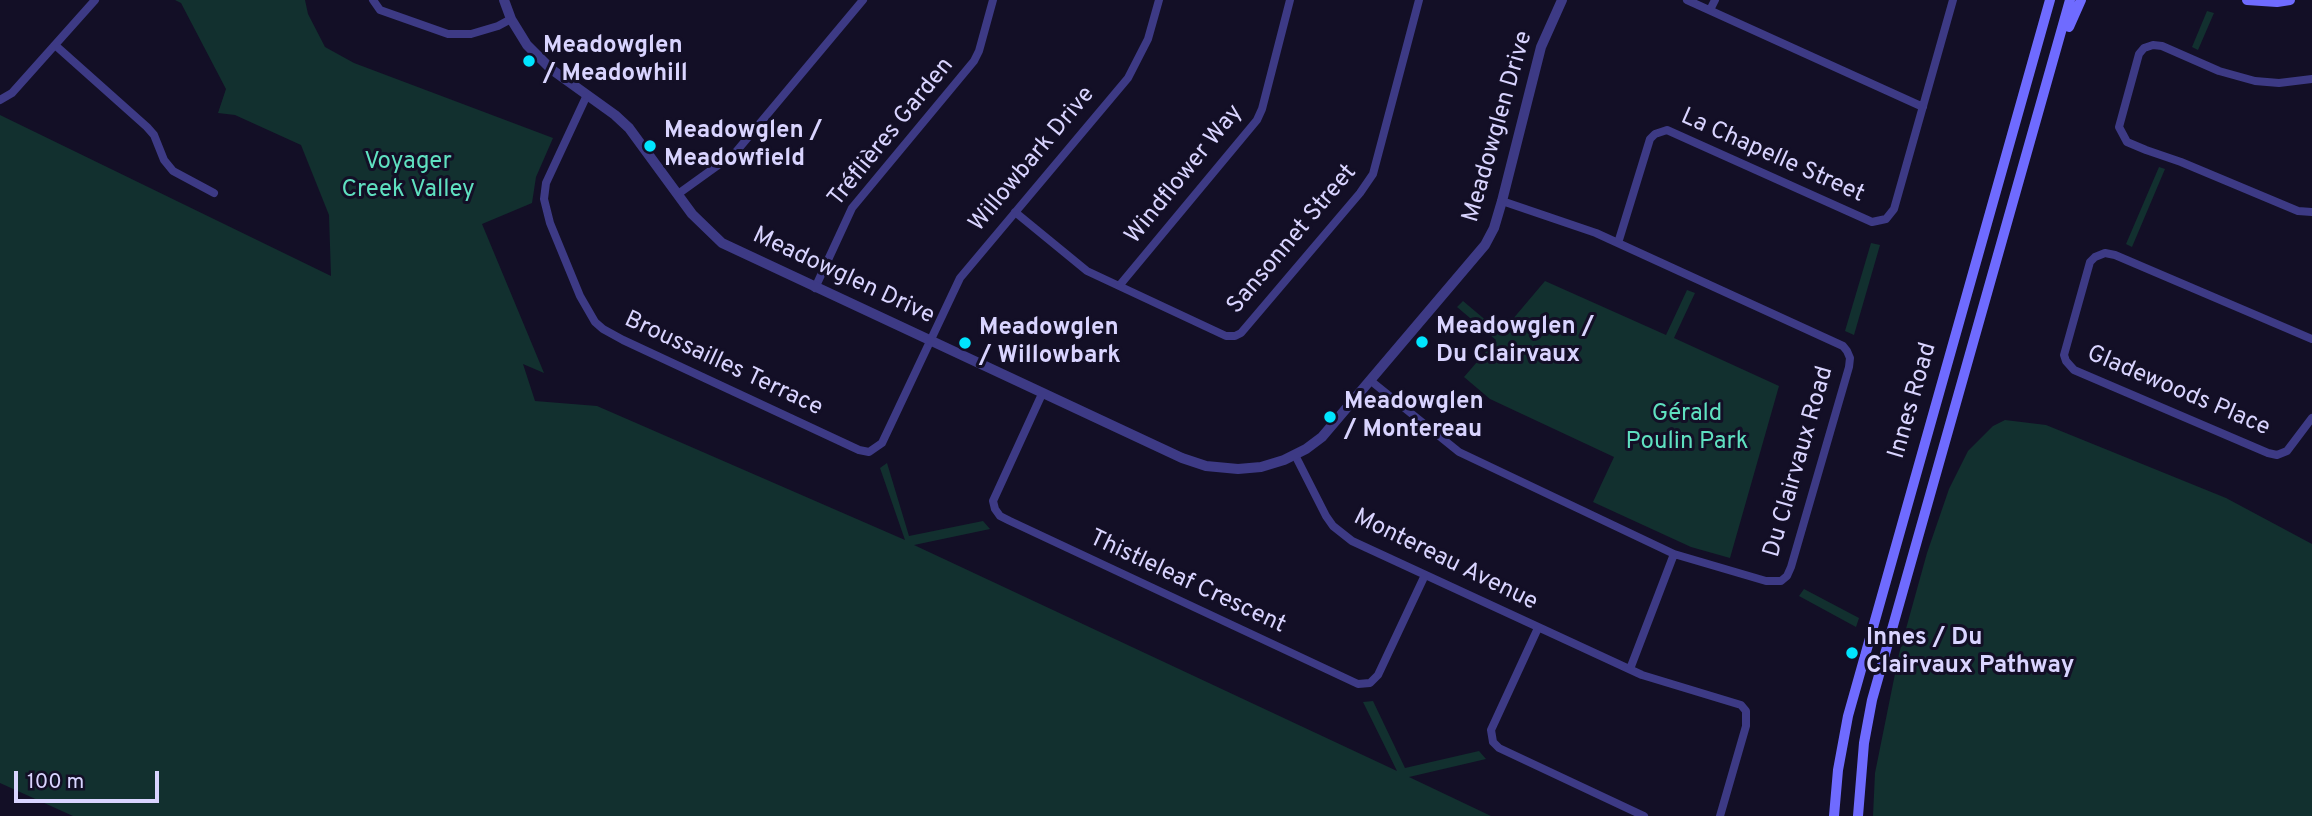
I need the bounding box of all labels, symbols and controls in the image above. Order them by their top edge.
street label: Meadowglen Drive [1458,28,1540,226]
place label: Meadowglen / Meadowhill [543,33,688,89]
marker: Meadowglen / Meadowhill [521,53,537,69]
street label: Tréflières Garden [823,53,961,213]
street label: Willowbark Drive [964,82,1102,238]
street label: Windflower Way [1120,100,1250,250]
street label: La Chapelle Street [1676,104,1868,210]
place label: Meadowglen / Meadowfield [664,118,822,174]
marker: Meadowglen / Meadowfield [642,138,658,154]
park label: Voyager Creek Valley [341,149,475,205]
street label: Sansonnet Street [1222,159,1364,321]
street label: Meadowglen Drive [747,222,939,332]
street label: Broussailles Terrace [619,306,827,424]
place label: Meadowglen / Du Clairvaux [1436,314,1594,370]
place label: Meadowglen / Willowbark [979,315,1121,371]
marker: Meadowglen / Du Clairvaux [1414,334,1430,350]
marker: Meadowglen / Willowbark [957,335,973,351]
street label: Innes Road [1884,340,1944,462]
street label: Gladewoods Place [2082,340,2274,444]
street label: Du Clairvaux Road [1759,363,1841,561]
place label: Meadowglen / Montereau [1344,389,1484,445]
park label: Gérald Poulin Park [1625,401,1749,457]
marker: Meadowglen / Montereau [1322,409,1338,425]
street label: Montereau Avenue [1348,504,1542,618]
street label: Thistleleaf Crescent [1084,525,1290,641]
place label: Innes / Du Clairvaux Pathway [1866,625,2074,681]
marker: Innes / Du Clairvaux Pathway [1844,645,1860,661]
scale bar [18,756,163,800]
text: 100 m [27,769,84,796]

